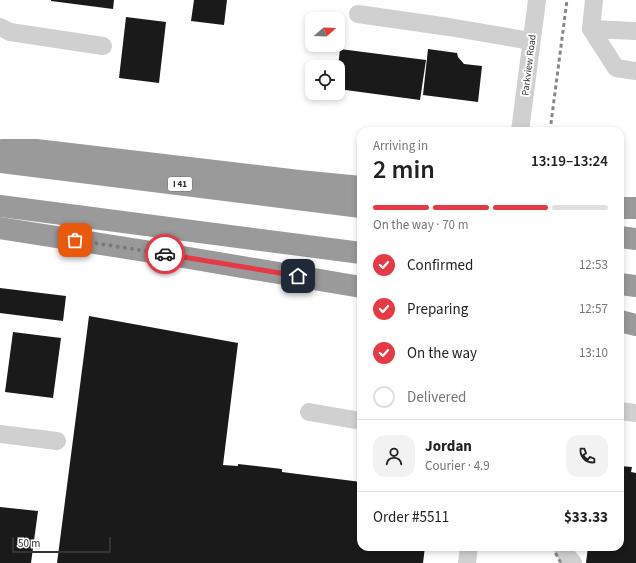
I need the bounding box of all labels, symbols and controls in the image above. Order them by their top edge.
north arrow [305,12,345,52]
map controls [305,12,345,100]
street label: Parkview Road [518,34,540,96]
button: locate [305,60,345,100]
text: Arriving in [373,137,428,155]
text: 2 min [373,151,435,188]
text: 13:19–13:24 [531,151,608,172]
road number: I 41 [168,177,192,191]
text: On the way · 70 m [373,216,468,234]
pin [58,223,92,257]
icon: bag [64,229,86,251]
courier [145,234,185,274]
icon: car [154,243,176,265]
icon: check [373,254,395,276]
text: Confirmed [407,255,473,276]
text: 12:53 [579,256,608,274]
pin [281,259,315,293]
icon: home [287,265,309,287]
icon: check [373,298,395,320]
text: Preparing [407,299,468,320]
text: 12:57 [579,300,608,318]
icon: check [373,342,395,364]
text: On the way [407,343,477,364]
text: 13:10 [579,344,608,362]
text: Delivered [407,387,466,408]
button: person [373,435,415,477]
button: phone [566,435,608,477]
text: Jordan [425,436,472,457]
text: Courier · 4.9 [425,457,490,475]
text: Order #5511 [373,507,449,528]
text: $33.33 [564,507,608,528]
scale bar [12,535,111,554]
text: 50 m [18,536,40,551]

